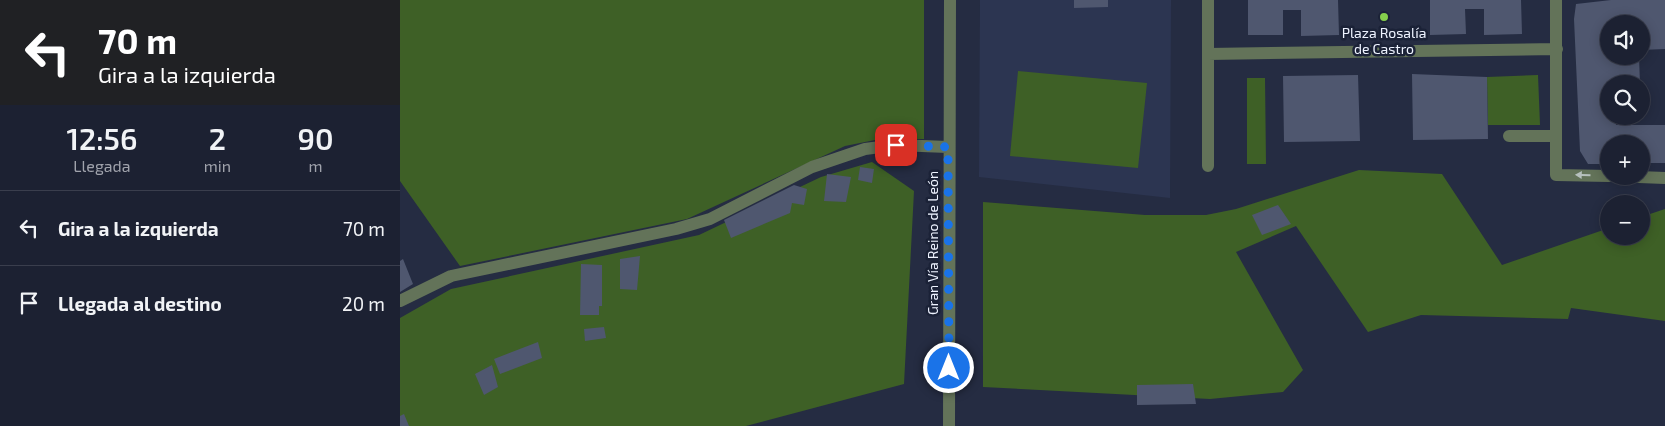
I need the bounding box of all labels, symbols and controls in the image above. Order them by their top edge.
marker: Plaza Rosalía de Castro [1378,11,1390,23]
map controls [1600,15,1650,245]
button: sound [1600,15,1650,65]
text: 70 m [98,19,177,61]
icon: left [15,20,80,85]
place label: Plaza Rosalía de Castro [1342,24,1426,57]
text: Gira a la izquierda [98,61,276,87]
button: search [1600,75,1650,125]
text: 12:56 [66,120,137,156]
text: 2 [209,120,226,156]
text: 90 [298,120,334,156]
pin [875,124,917,166]
icon: arrive [882,131,910,159]
button: + [1600,135,1650,185]
text: Llegada [73,156,130,175]
text: min [204,156,231,175]
text: m [309,156,323,175]
street label: Gran Vía Reino de León [924,171,941,315]
one-way arrow [1574,171,1590,179]
button: − [1600,195,1650,245]
icon: left [15,214,43,242]
text: Gira a la izquierda [58,217,219,240]
text: 70 m [343,217,385,240]
icon: arrive [15,289,43,317]
text: Llegada al destino [58,292,222,315]
text: 20 m [342,292,385,315]
position arrow [922,341,974,393]

